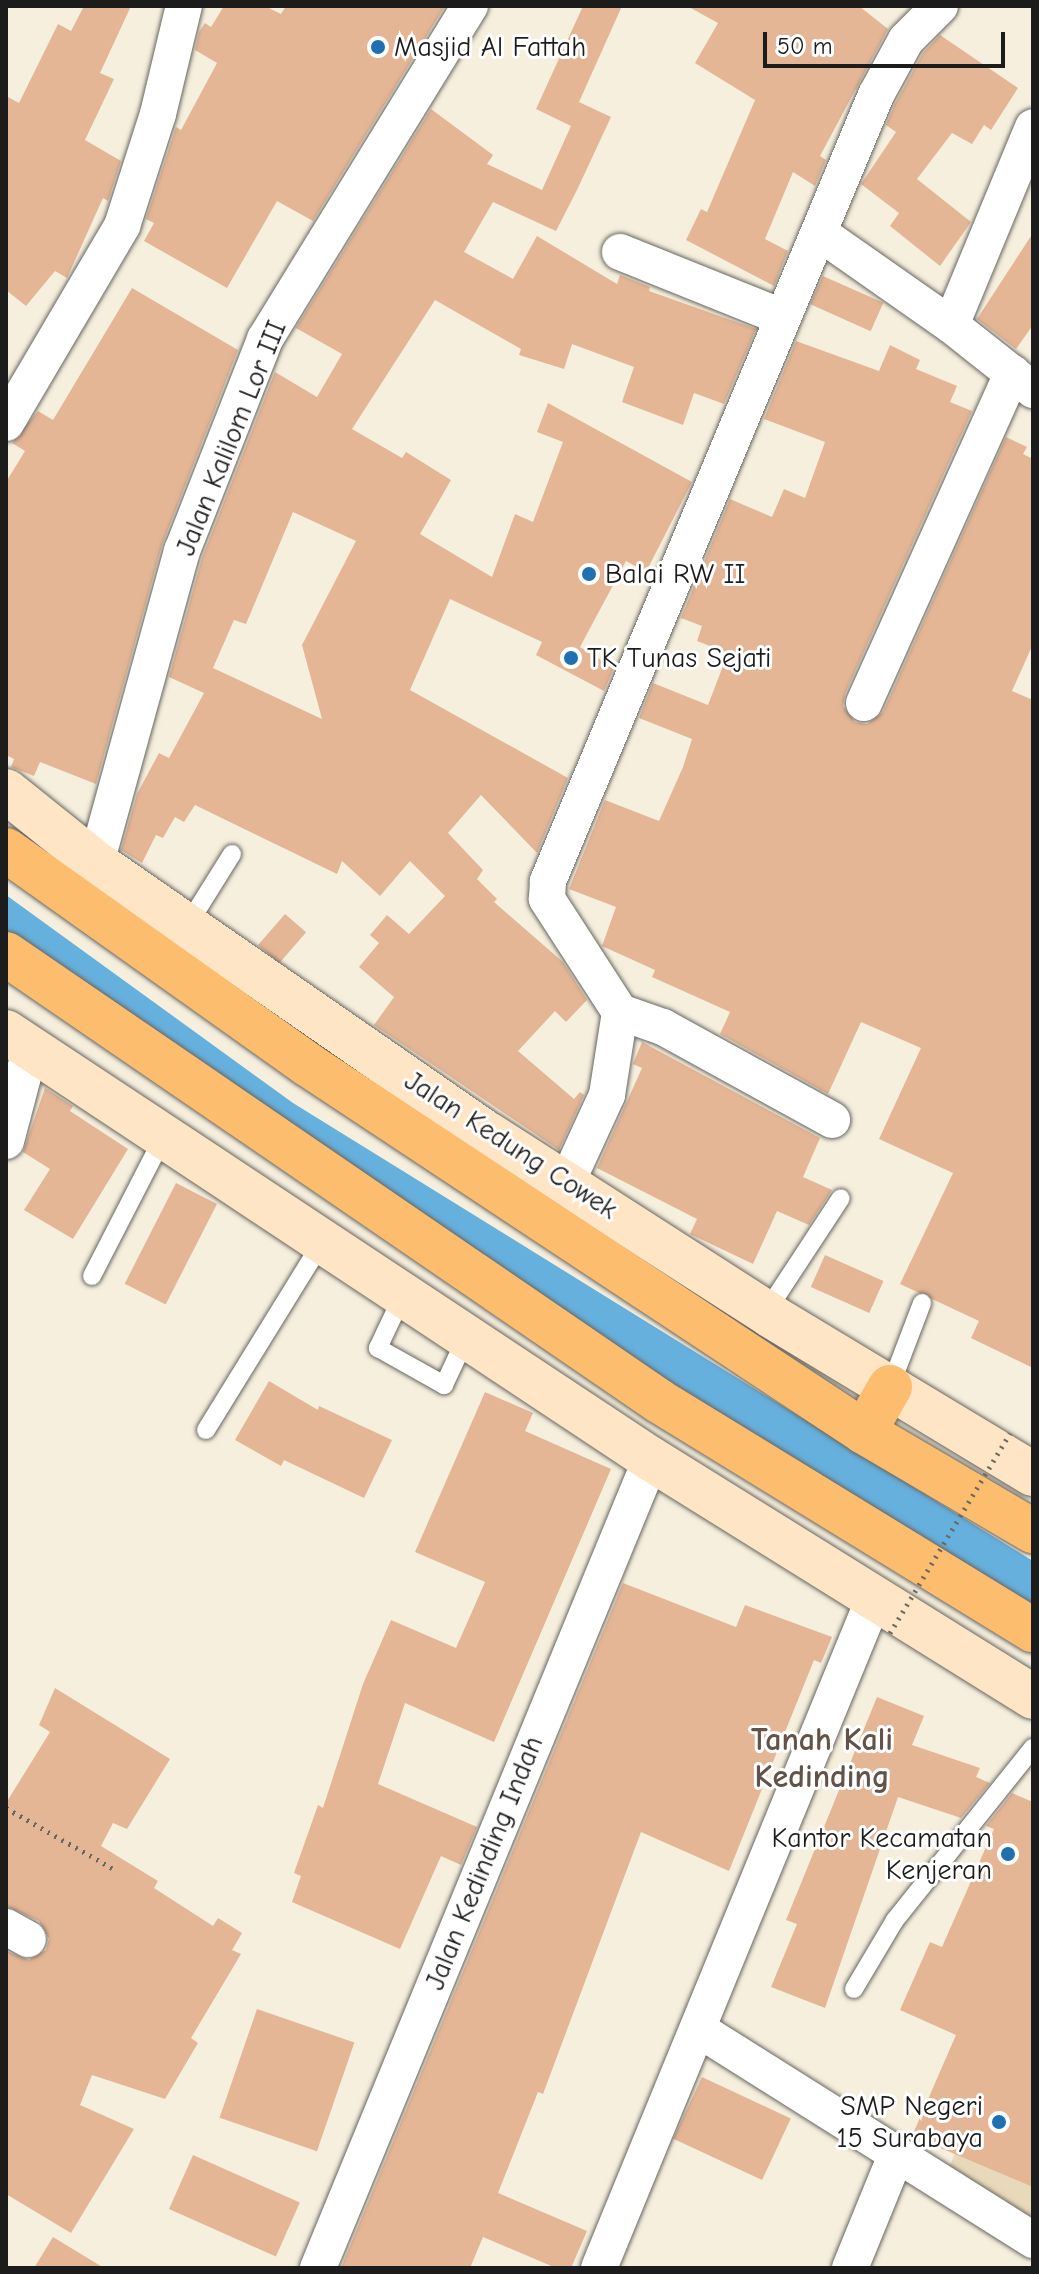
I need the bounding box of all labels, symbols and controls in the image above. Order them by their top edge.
scale bar [767,16,1009,66]
place label: Masjid Al Fattah [394,30,586,64]
text: 50 m [777,32,833,60]
marker: Masjid Al Fattah [369,38,387,56]
street label: Jalan Kalilom Lor III [169,316,293,560]
place label: Balai RW II [605,557,745,591]
marker: Balai RW II [580,565,598,583]
place label: TK Tunas Sejati [587,641,771,675]
marker: TK Tunas Sejati [562,649,580,667]
street label: Jalan Kedung Cowek [398,1064,624,1226]
district label: Tanah Kali Kedinding [751,1722,893,1797]
street label: Jalan Kedinding Indah [418,1731,550,1995]
place label: Kantor Kecamatan Kenjeran [772,1821,992,1887]
marker: Kantor Kecamatan Kenjeran [999,1845,1017,1863]
place label: SMP Negeri 15 Surabaya [837,2089,983,2155]
marker: SMP Negeri 15 Surabaya [990,2113,1008,2131]

